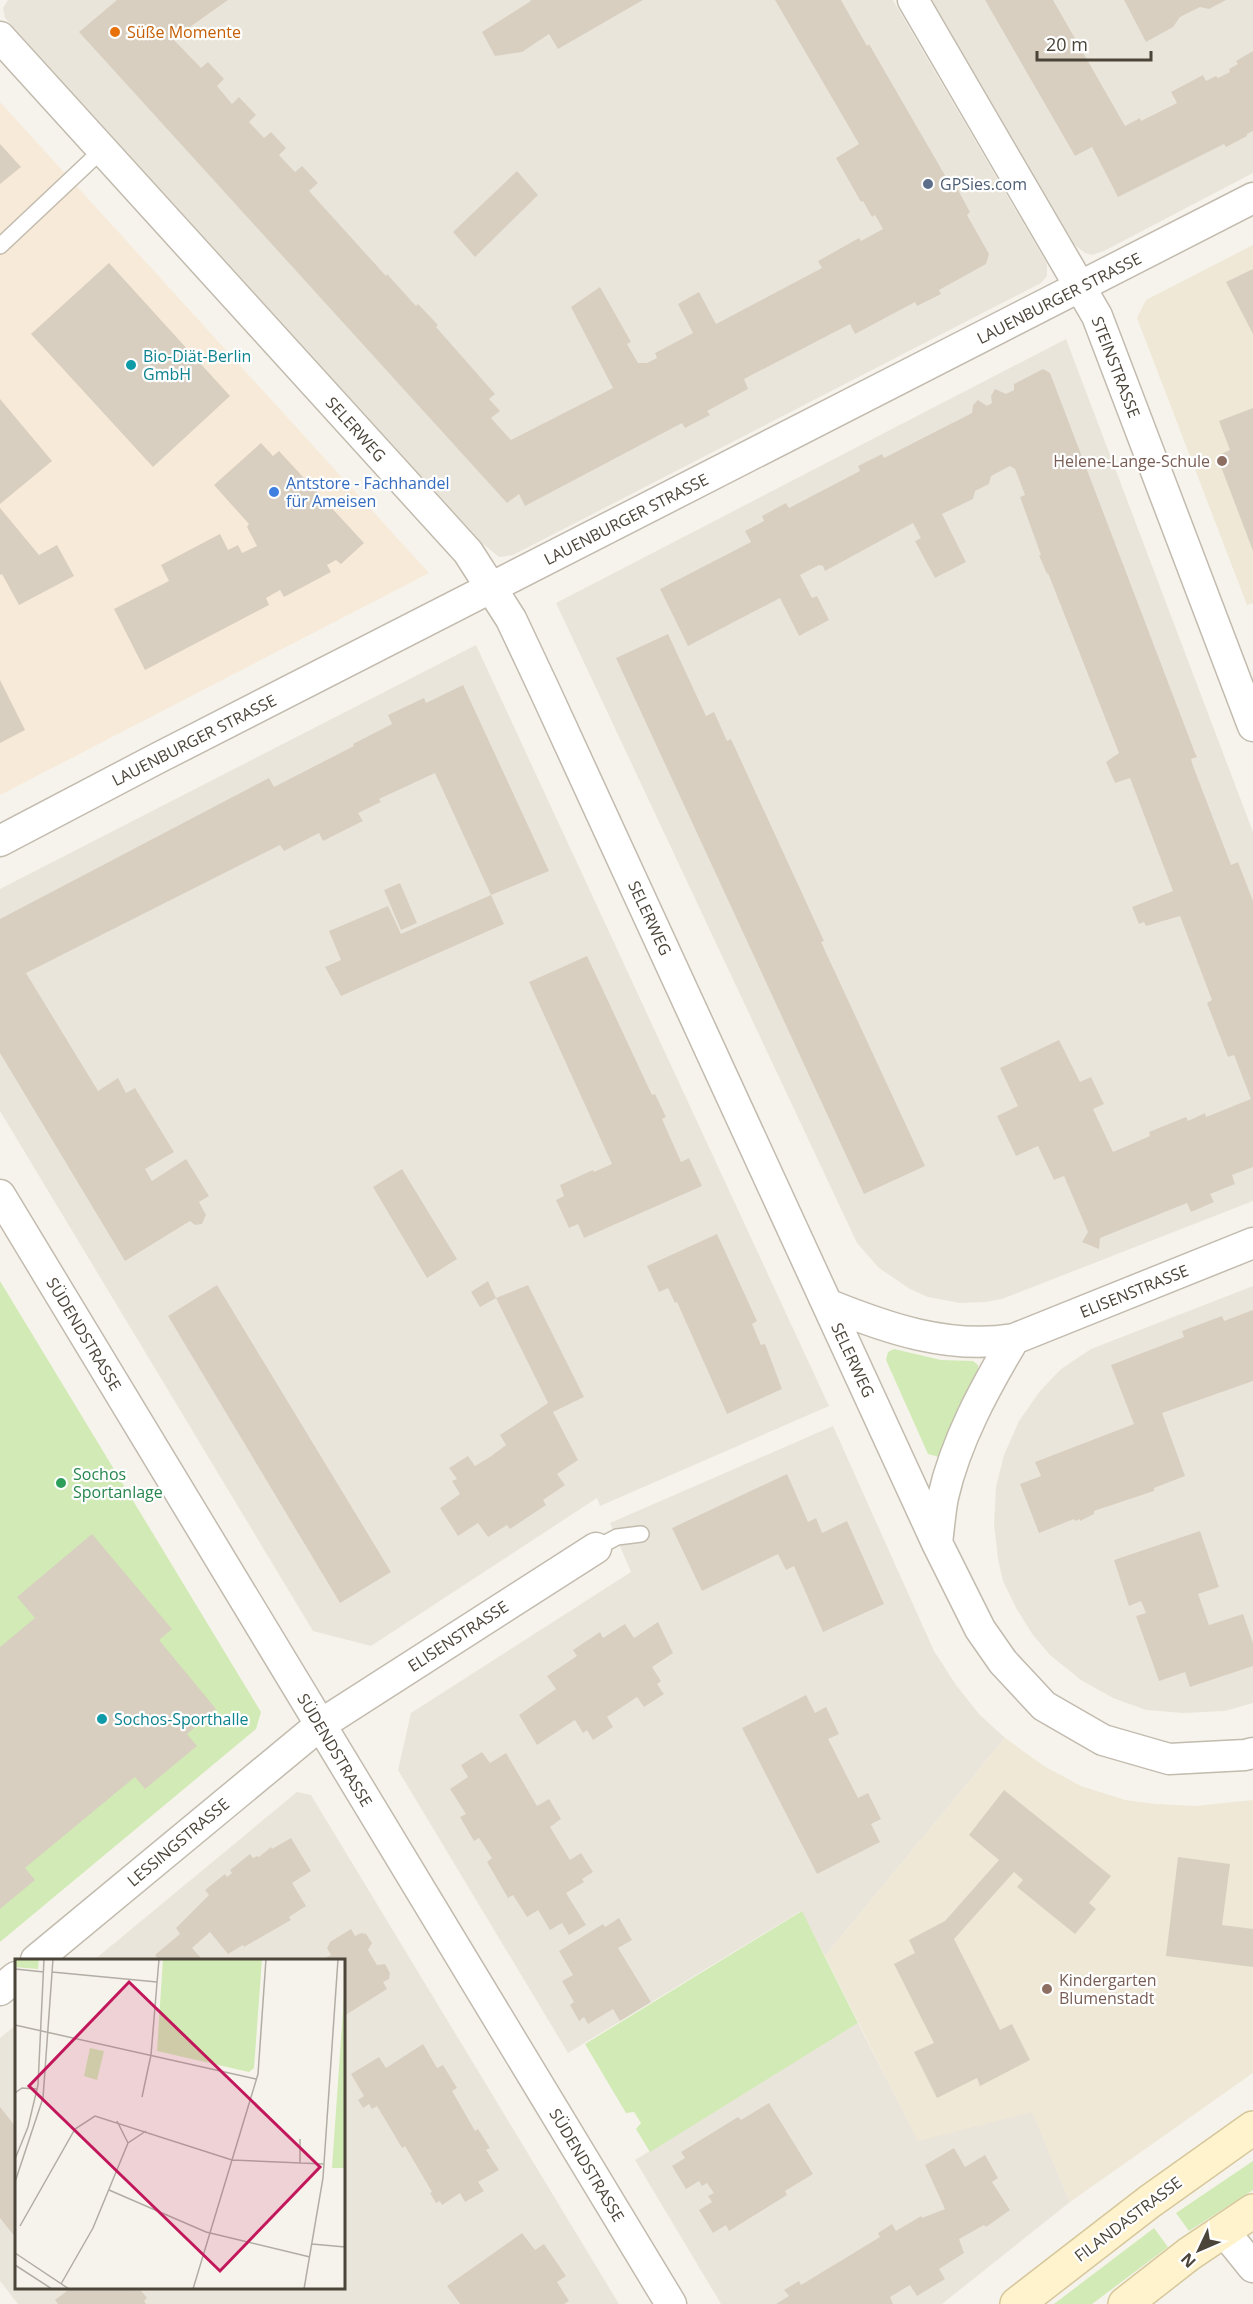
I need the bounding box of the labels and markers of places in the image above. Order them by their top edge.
place label: Süße Momente [127,21,241,43]
marker: Süße Momente [108,25,122,39]
place label: GPSies.com [940,173,1027,195]
marker: GPSies.com [921,177,935,191]
place label: Bio-Diät-Berlin GmbH [143,345,251,385]
marker: Bio-Diät-Berlin GmbH [124,358,138,372]
place label: Helene-Lange-Schule [1053,450,1210,472]
marker: Helene-Lange-Schule [1215,454,1229,468]
place label: Antstore - Fachhandel für Ameisen [286,472,450,512]
marker: Antstore - Fachhandel für Ameisen [267,485,281,499]
place label: Sochos Sportanlage [73,1463,163,1503]
marker: Sochos Sportanlage [54,1476,68,1490]
place label: Sochos-Sporthalle [114,1708,248,1730]
marker: Sochos-Sporthalle [95,1712,109,1726]
place label: Kindergarten Blumenstadt [1059,1969,1157,2009]
marker: Kindergarten Blumenstadt [1040,1982,1054,1996]

